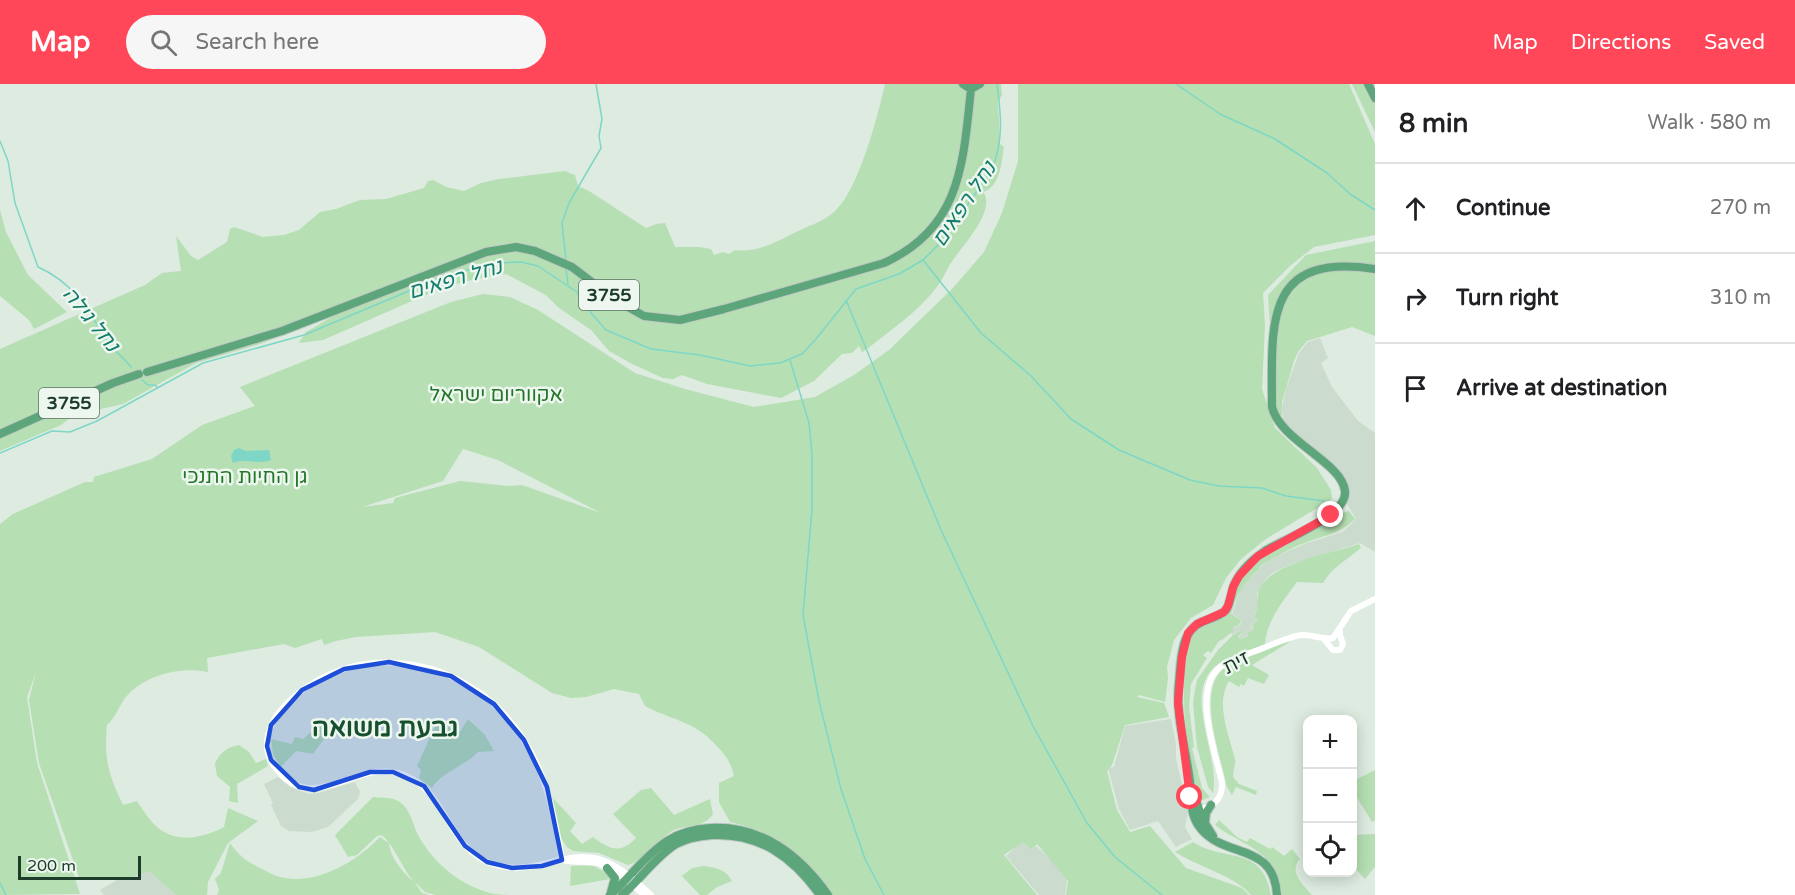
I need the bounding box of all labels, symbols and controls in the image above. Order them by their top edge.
search box [126,15,546,69]
text: Map [30,25,90,59]
icon: search [147,26,180,59]
text: Search here [195,29,319,55]
text: Map [1492,30,1538,55]
text: Directions [1571,30,1671,55]
text: Saved [1704,30,1765,55]
text: 8 min [1399,108,1468,139]
text: Walk · 580 m [1648,111,1771,135]
water label: נחל רפאים [927,156,1003,251]
icon: ahead [1399,192,1432,225]
text: Continue [1456,195,1551,221]
text: 270 m [1710,196,1771,220]
water label: נחל רפאים [405,254,507,305]
road number: 3755 [579,280,639,310]
water label: נחל גילה [57,282,125,358]
icon: right [1399,282,1432,315]
text: Turn right [1456,285,1558,311]
text: 310 m [1710,286,1771,310]
icon: arrive [1399,372,1432,405]
text: Arrive at destination [1456,375,1667,401]
park label: אקווריום ישראל [429,383,563,407]
road number: 3755 [39,388,99,418]
park label: גן החיות התנכי [182,465,308,489]
route end [1317,501,1343,527]
street label: זית [1219,646,1254,680]
district label: גבעת משואה [312,712,458,743]
map controls [1303,715,1357,877]
button: + [1303,715,1357,769]
button: − [1303,769,1357,823]
route start [1176,783,1202,809]
button: locate [1303,823,1357,877]
scale bar [18,853,141,880]
text: 200 m [27,856,76,876]

